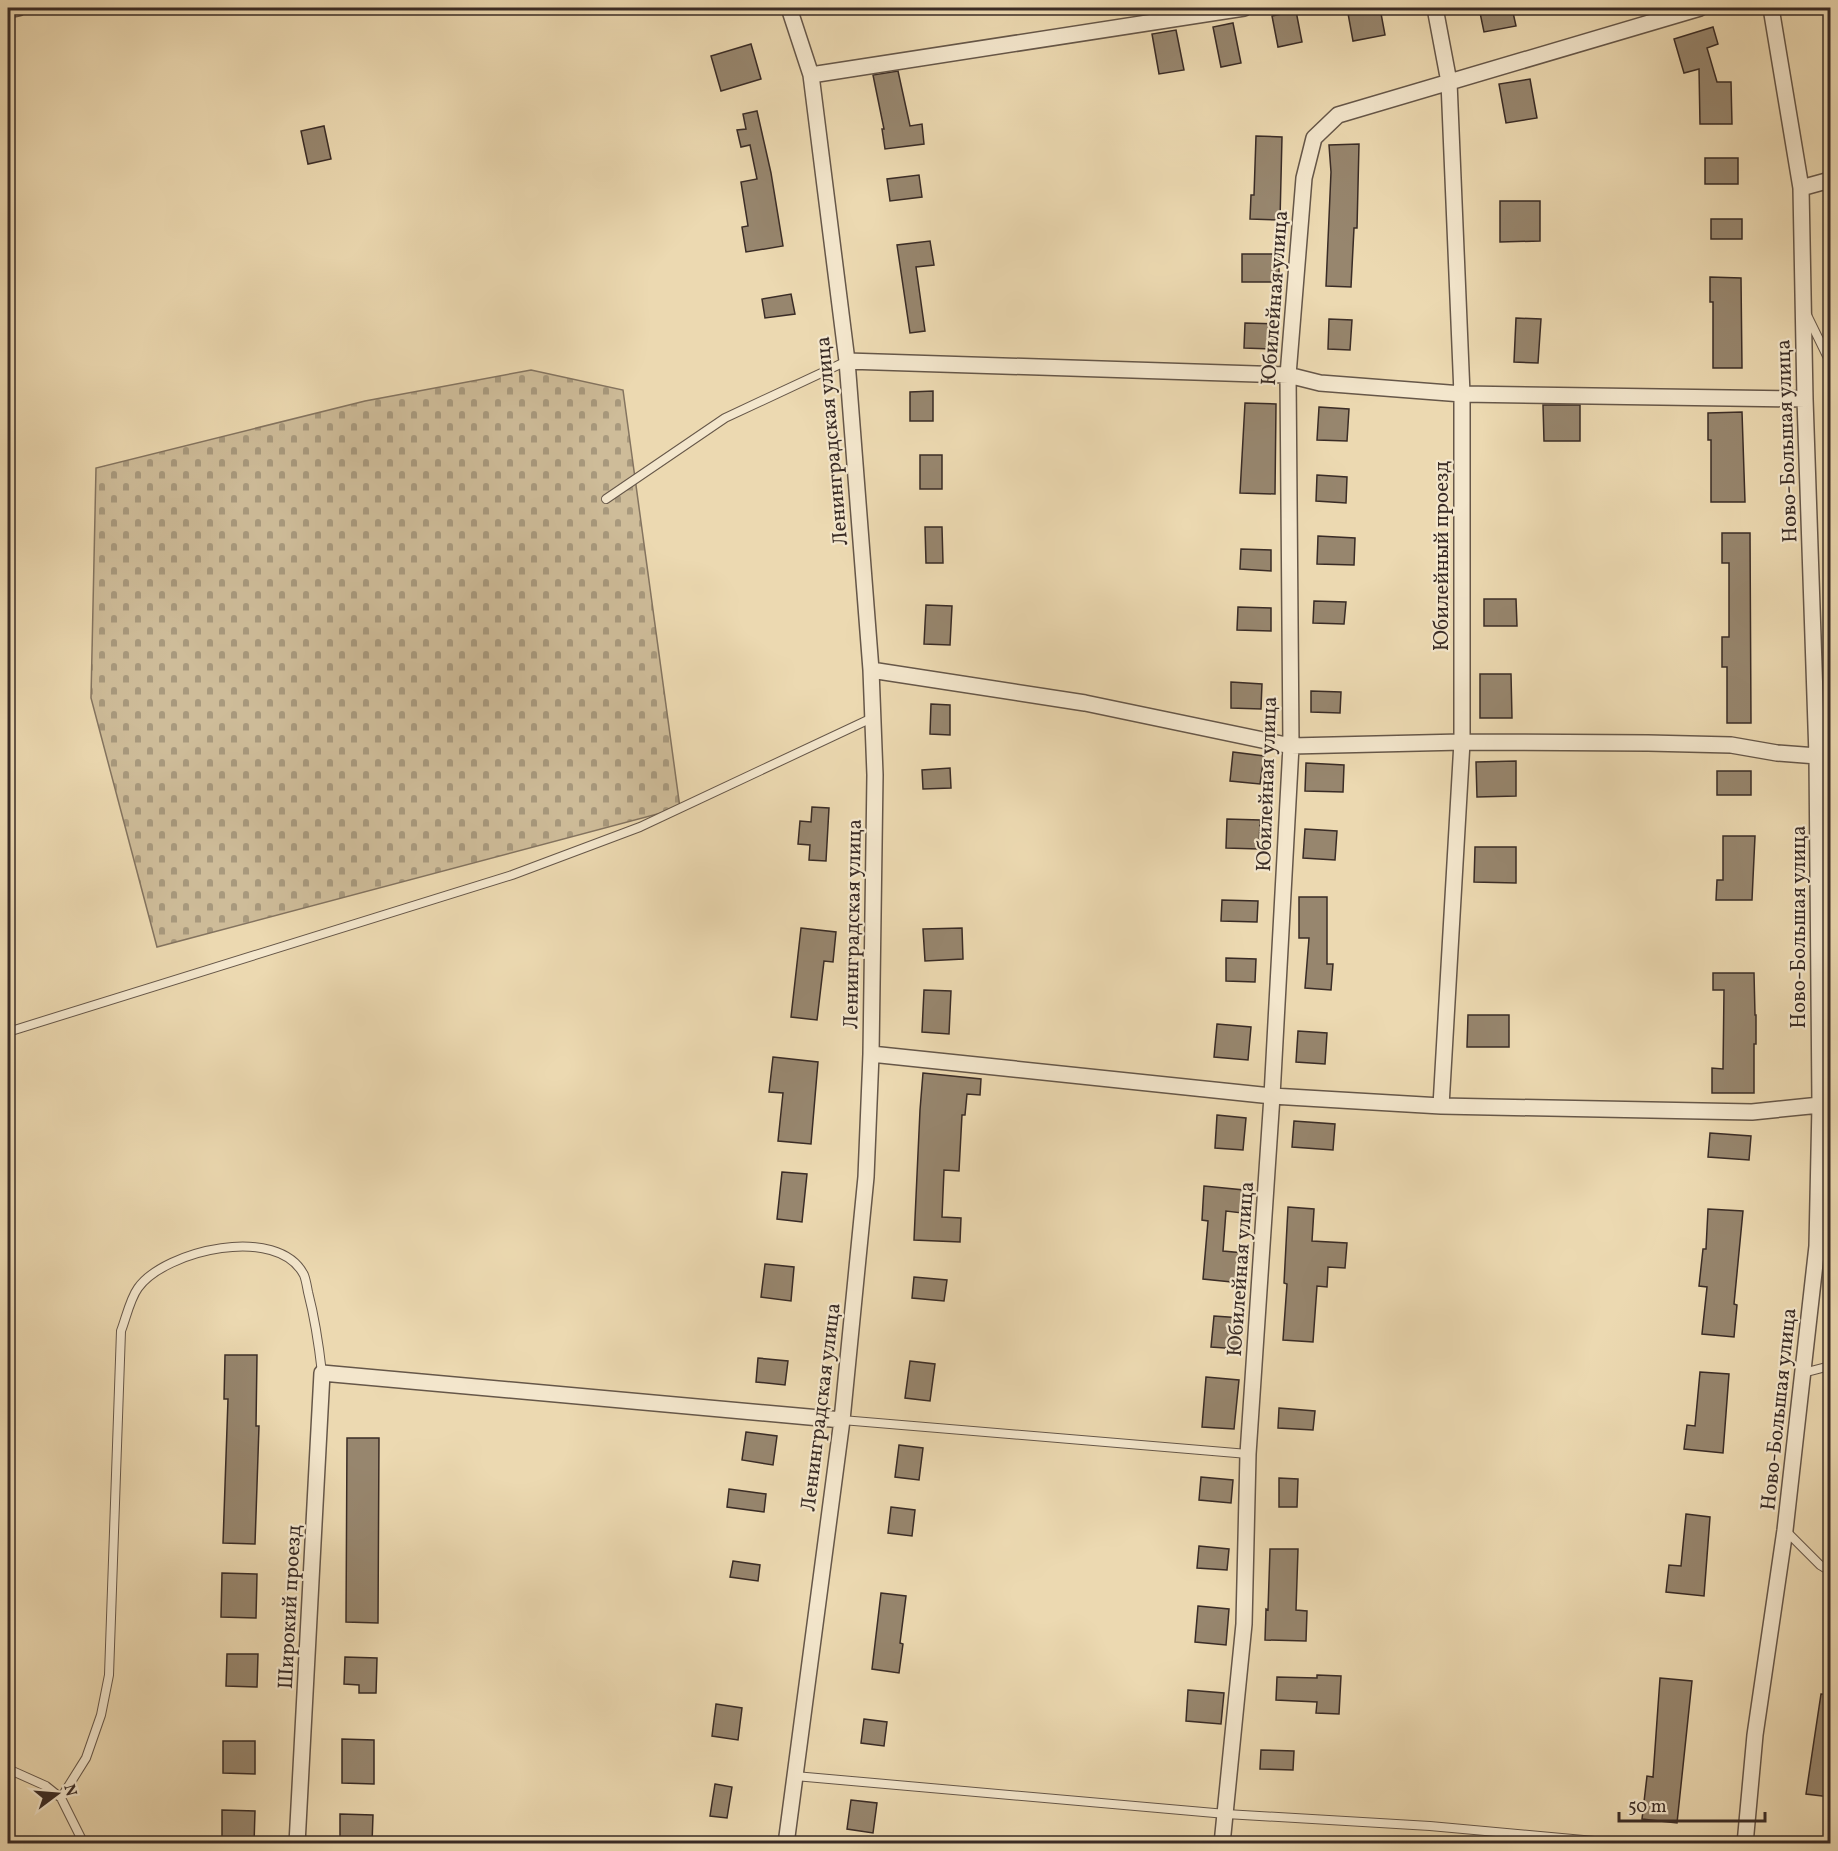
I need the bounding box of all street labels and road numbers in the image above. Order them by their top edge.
street label: Юбилейная улица [1255,209,1296,387]
street label: Ленинградская улица [809,335,856,547]
street label: Ново-Большая улица [1769,339,1806,543]
street label: Юбилейный проезд [1428,461,1457,651]
street label: Юбилейная улица [1250,696,1285,872]
street label: Ленинградская улица [837,819,870,1029]
street label: Ново-Большая улица [1785,825,1814,1029]
street label: Юбилейная улица [1221,1180,1262,1358]
street label: Ленинградская улица [794,1301,849,1513]
street label: Ново-Большая улица [1754,1306,1805,1512]
street label: Широкий проезд [272,1524,309,1690]

